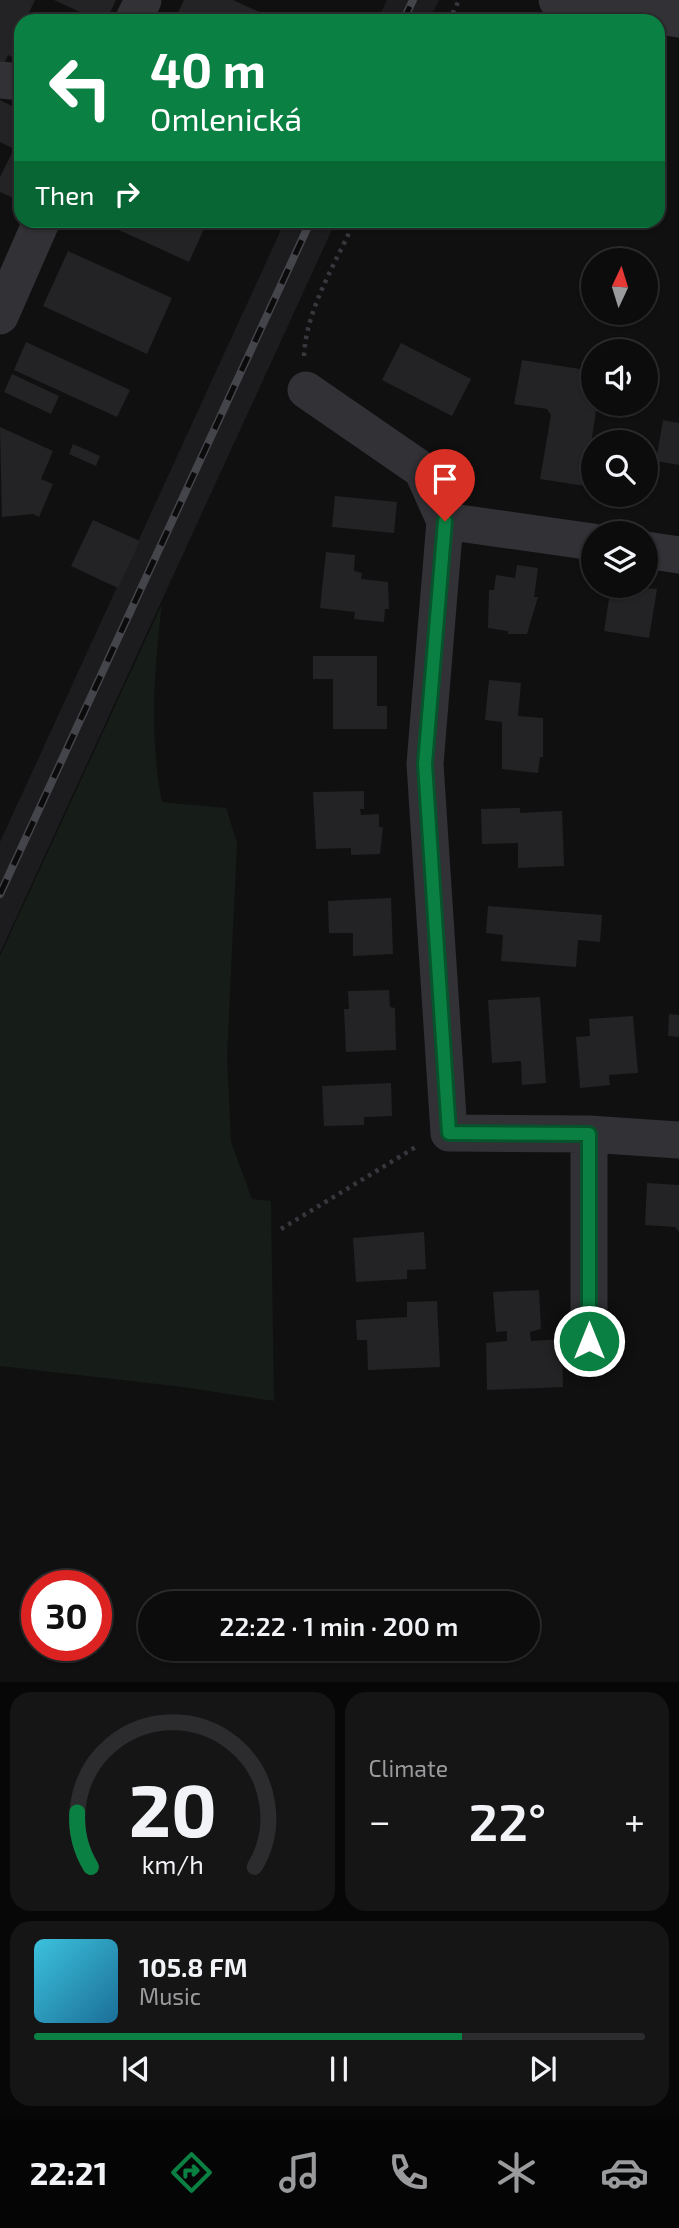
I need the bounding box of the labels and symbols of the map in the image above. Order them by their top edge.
north arrow [581,248,658,326]
pin [415,449,475,521]
position arrow [552,1304,626,1378]
speed limit sign: 30 [21,1570,112,1661]

